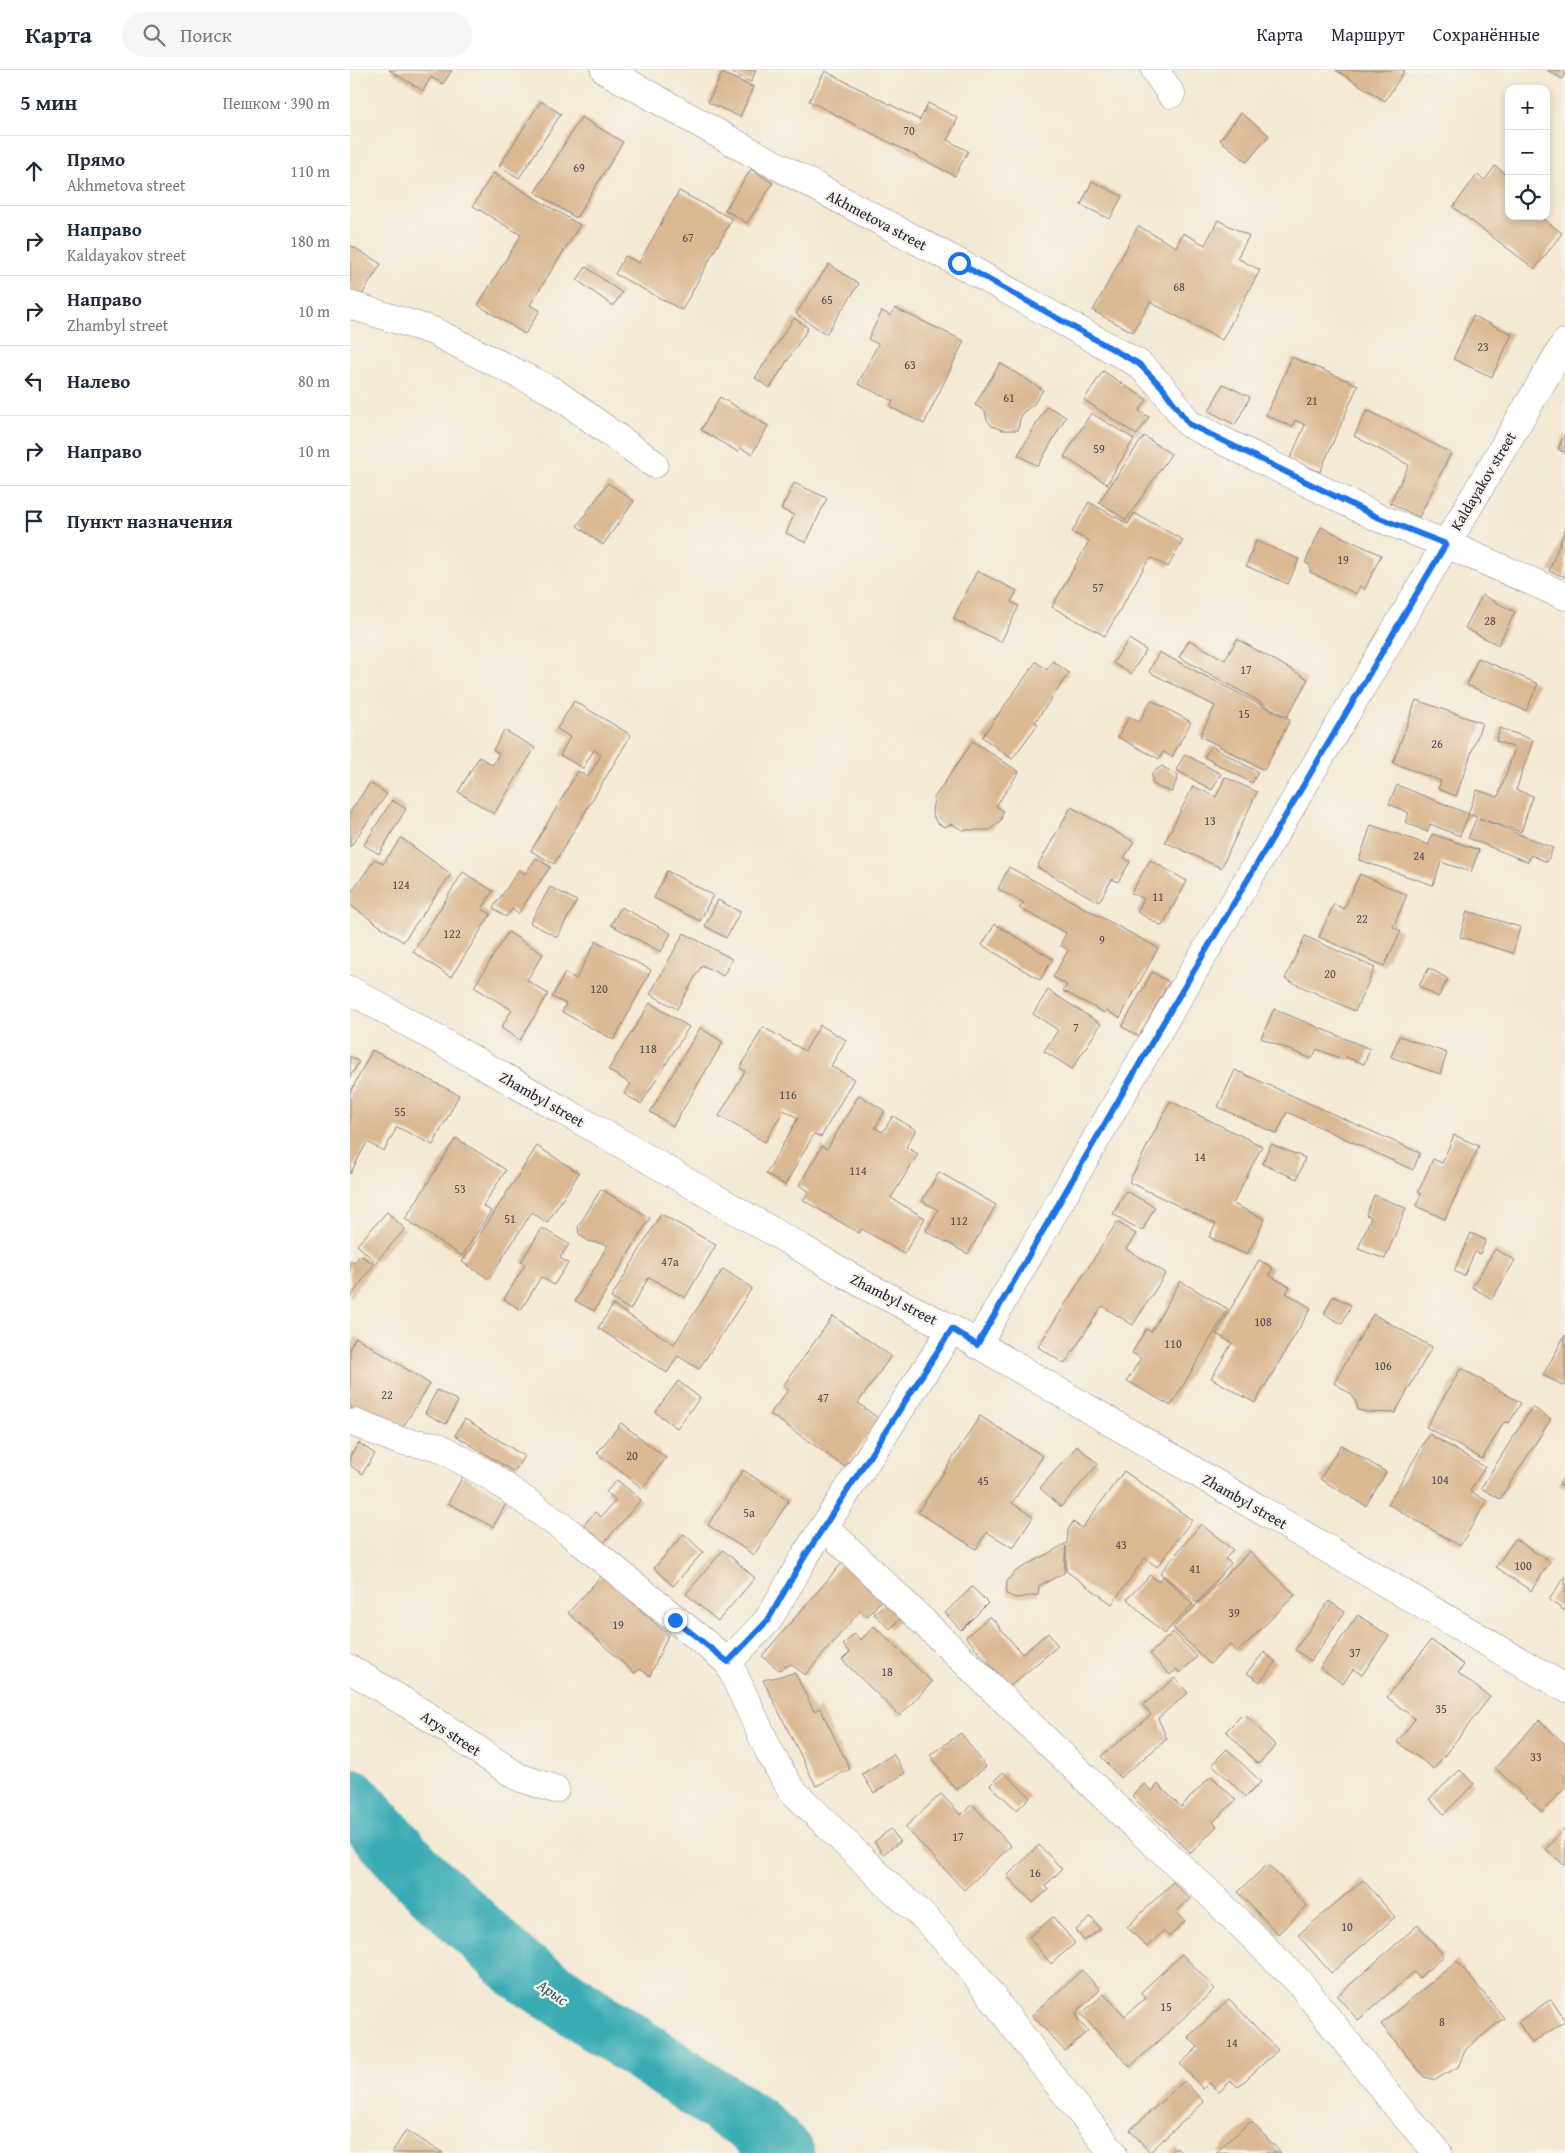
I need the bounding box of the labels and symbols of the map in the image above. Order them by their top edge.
house number: 70 [903,122,915,139]
house number: 69 [573,159,585,176]
street label: Akhmetova street [823,185,932,256]
house number: 67 [682,229,694,246]
route start [948,252,971,275]
house number: 68 [1173,278,1185,295]
house number: 65 [821,291,833,308]
house number: 23 [1477,338,1489,355]
house number: 63 [904,356,916,373]
house number: 61 [1003,389,1015,406]
house number: 21 [1306,392,1318,409]
street label: Kaldayakov street [1445,427,1521,534]
house number: 59 [1093,440,1105,457]
house number: 19 [1337,551,1349,568]
house number: 57 [1092,579,1104,596]
house number: 28 [1484,612,1496,629]
house number: 17 [1240,661,1252,678]
house number: 15 [1238,705,1250,722]
house number: 26 [1431,735,1443,752]
house number: 13 [1204,812,1216,829]
house number: 24 [1413,847,1425,864]
house number: 124 [392,876,410,893]
house number: 11 [1152,888,1164,905]
house number: 22 [1356,910,1368,927]
house number: 122 [443,925,461,942]
house number: 9 [1099,931,1105,948]
house number: 20 [1324,965,1336,982]
house number: 120 [590,980,608,997]
house number: 7 [1073,1019,1079,1036]
house number: 118 [639,1040,657,1057]
street label: Zhambyl street [496,1066,589,1132]
house number: 116 [779,1086,797,1103]
house number: 55 [394,1103,406,1120]
house number: 14 [1194,1148,1206,1165]
house number: 114 [849,1162,867,1179]
house number: 53 [454,1180,466,1197]
house number: 51 [504,1210,516,1227]
house number: 112 [950,1212,968,1229]
house number: 47а [661,1253,679,1270]
street label: Zhambyl street [847,1268,942,1330]
house number: 108 [1254,1313,1272,1330]
house number: 110 [1164,1335,1182,1352]
house number: 106 [1374,1357,1392,1374]
house number: 22 [381,1386,393,1403]
house number: 47 [817,1389,829,1406]
house number: 20 [626,1447,638,1464]
street label: Zhambyl street [1199,1468,1292,1534]
house number: 104 [1431,1471,1449,1488]
house number: 45 [977,1472,989,1489]
house number: 5а [743,1504,755,1521]
house number: 43 [1115,1536,1127,1553]
house number: 100 [1514,1557,1532,1574]
house number: 41 [1189,1560,1201,1577]
house number: 39 [1228,1604,1240,1621]
route end [664,1609,687,1632]
house number: 19 [612,1616,624,1633]
house number: 37 [1349,1644,1361,1661]
house number: 18 [881,1663,893,1680]
house number: 35 [1435,1700,1447,1717]
street label: Arys street [417,1705,486,1761]
house number: 33 [1530,1748,1542,1765]
house number: 17 [952,1828,964,1845]
house number: 16 [1029,1864,1041,1881]
house number: 10 [1341,1918,1353,1935]
water label: Арыс [532,1972,574,2012]
house number: 15 [1160,1998,1172,2015]
house number: 8 [1439,2013,1445,2030]
house number: 14 [1226,2034,1238,2051]

